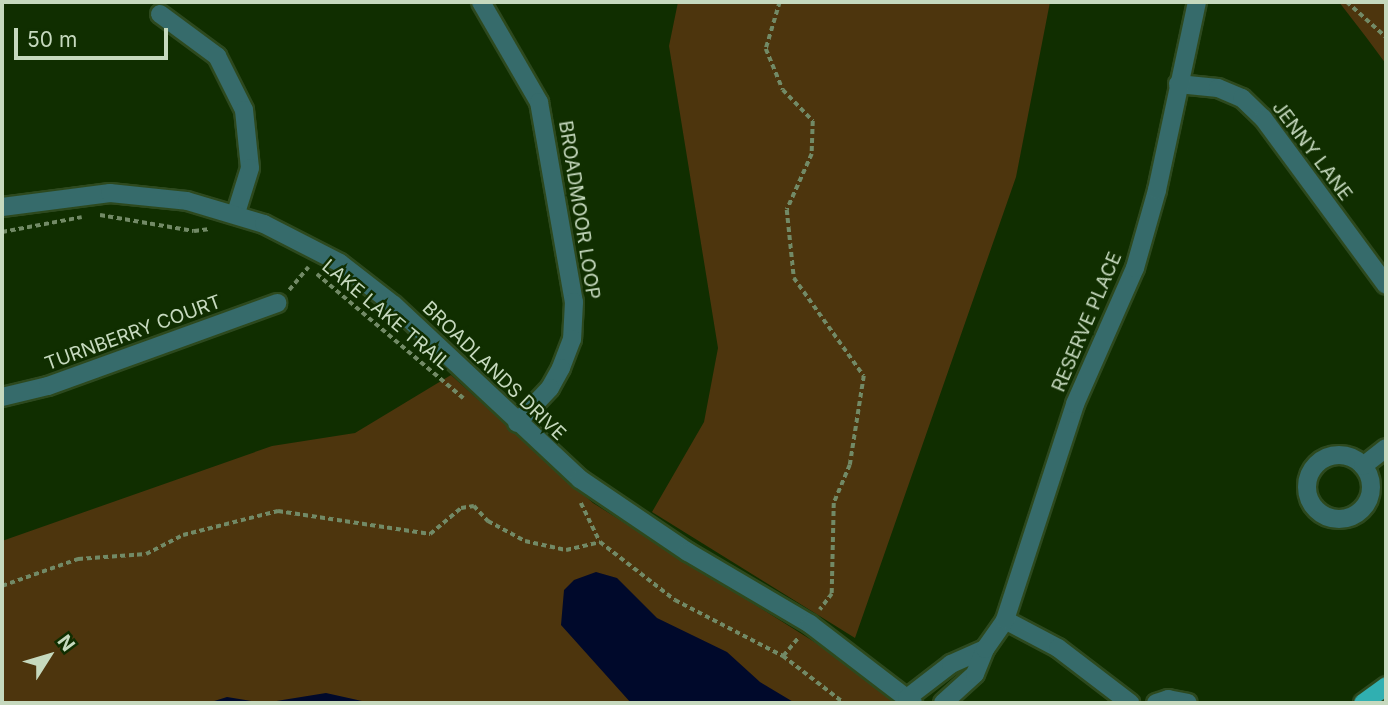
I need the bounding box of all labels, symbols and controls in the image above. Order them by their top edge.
scale bar [18,14,172,58]
text: 50 m [27,27,77,52]
street label: JENNY LANE [1267,97,1357,205]
street label: BROADMOOR LOOP [554,119,604,301]
street label: RESERVE PLACE [1047,249,1127,395]
street label: LAKE LAKE TRAIL [317,255,455,375]
street label: TURNBERRY COURT [42,290,224,376]
street label: BROADLANDS DRIVE [418,297,570,445]
north arrow [14,621,84,691]
text: N [53,630,80,656]

